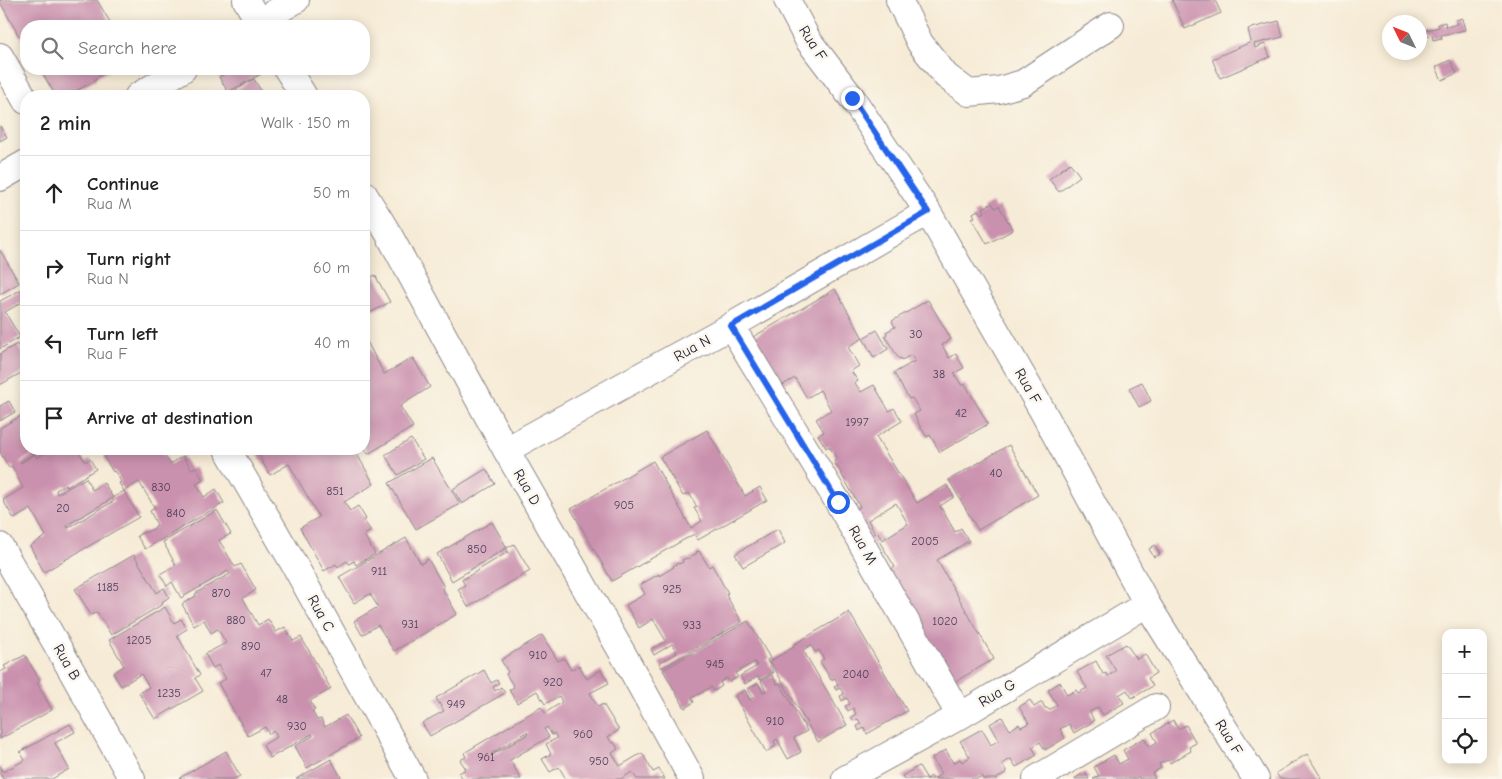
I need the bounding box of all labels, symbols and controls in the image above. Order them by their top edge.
north arrow [1382,15,1427,60]
search box [20,20,370,75]
street label: Rua F [795,22,831,64]
icon: search [38,34,66,62]
text: Search here [78,37,177,59]
route end [841,87,864,110]
text: 2 min [40,111,91,135]
text: Walk · 150 m [261,114,350,132]
text: Continue [87,173,159,195]
icon: ahead [40,179,68,207]
text: 50 m [313,184,350,202]
text: Rua M [87,195,132,213]
text: Turn right [87,248,171,270]
icon: right [40,254,68,282]
text: 60 m [313,259,350,277]
text: Rua N [87,270,129,288]
text: Turn left [87,323,158,345]
house number: 30 [909,327,923,341]
icon: left [40,329,68,357]
street label: Rua N [670,331,714,365]
text: 40 m [314,334,350,352]
text: Rua F [87,345,128,363]
street label: Rua F [1011,365,1045,407]
house number: 38 [933,367,945,381]
icon: arrive [40,404,68,432]
house number: 42 [955,406,967,420]
text: Arrive at destination [87,407,253,429]
house number: 1997 [845,415,869,429]
street label: Rua D [510,466,544,508]
house number: 40 [989,466,1003,480]
house number: 830 [151,480,171,494]
house number: 851 [326,484,344,498]
route start [827,491,850,514]
house number: 905 [614,498,634,512]
house number: 20 [56,501,70,515]
house number: 840 [166,506,186,520]
street label: Rua M [845,522,881,568]
house number: 2005 [911,534,939,548]
house number: 850 [467,542,487,556]
house number: 911 [371,564,387,578]
house number: 1185 [97,580,119,594]
house number: 925 [662,582,682,596]
house number: 870 [211,586,231,600]
street label: Rua C [304,592,338,634]
house number: 880 [226,613,246,627]
house number: 1020 [932,614,958,628]
house number: 931 [401,617,419,631]
house number: 933 [683,618,701,632]
map controls [1442,629,1487,764]
button: + [1442,629,1487,674]
house number: 1205 [127,633,151,647]
house number: 890 [241,639,261,653]
street label: Rua B [50,641,84,683]
house number: 910 [529,648,547,662]
house number: 945 [706,657,724,671]
house number: 47 [260,666,272,680]
house number: 2040 [843,667,869,681]
button: − [1442,674,1487,719]
house number: 920 [543,675,563,689]
street label: Rua G [975,675,1019,711]
house number: 1235 [157,686,181,700]
house number: 48 [276,692,288,706]
house number: 949 [447,697,465,711]
house number: 910 [766,714,784,728]
street label: Rua F [1211,716,1247,758]
house number: 930 [287,719,307,733]
button: locate [1442,719,1487,764]
house number: 960 [573,727,593,741]
house number: 961 [477,750,495,764]
house number: 950 [589,754,609,768]

